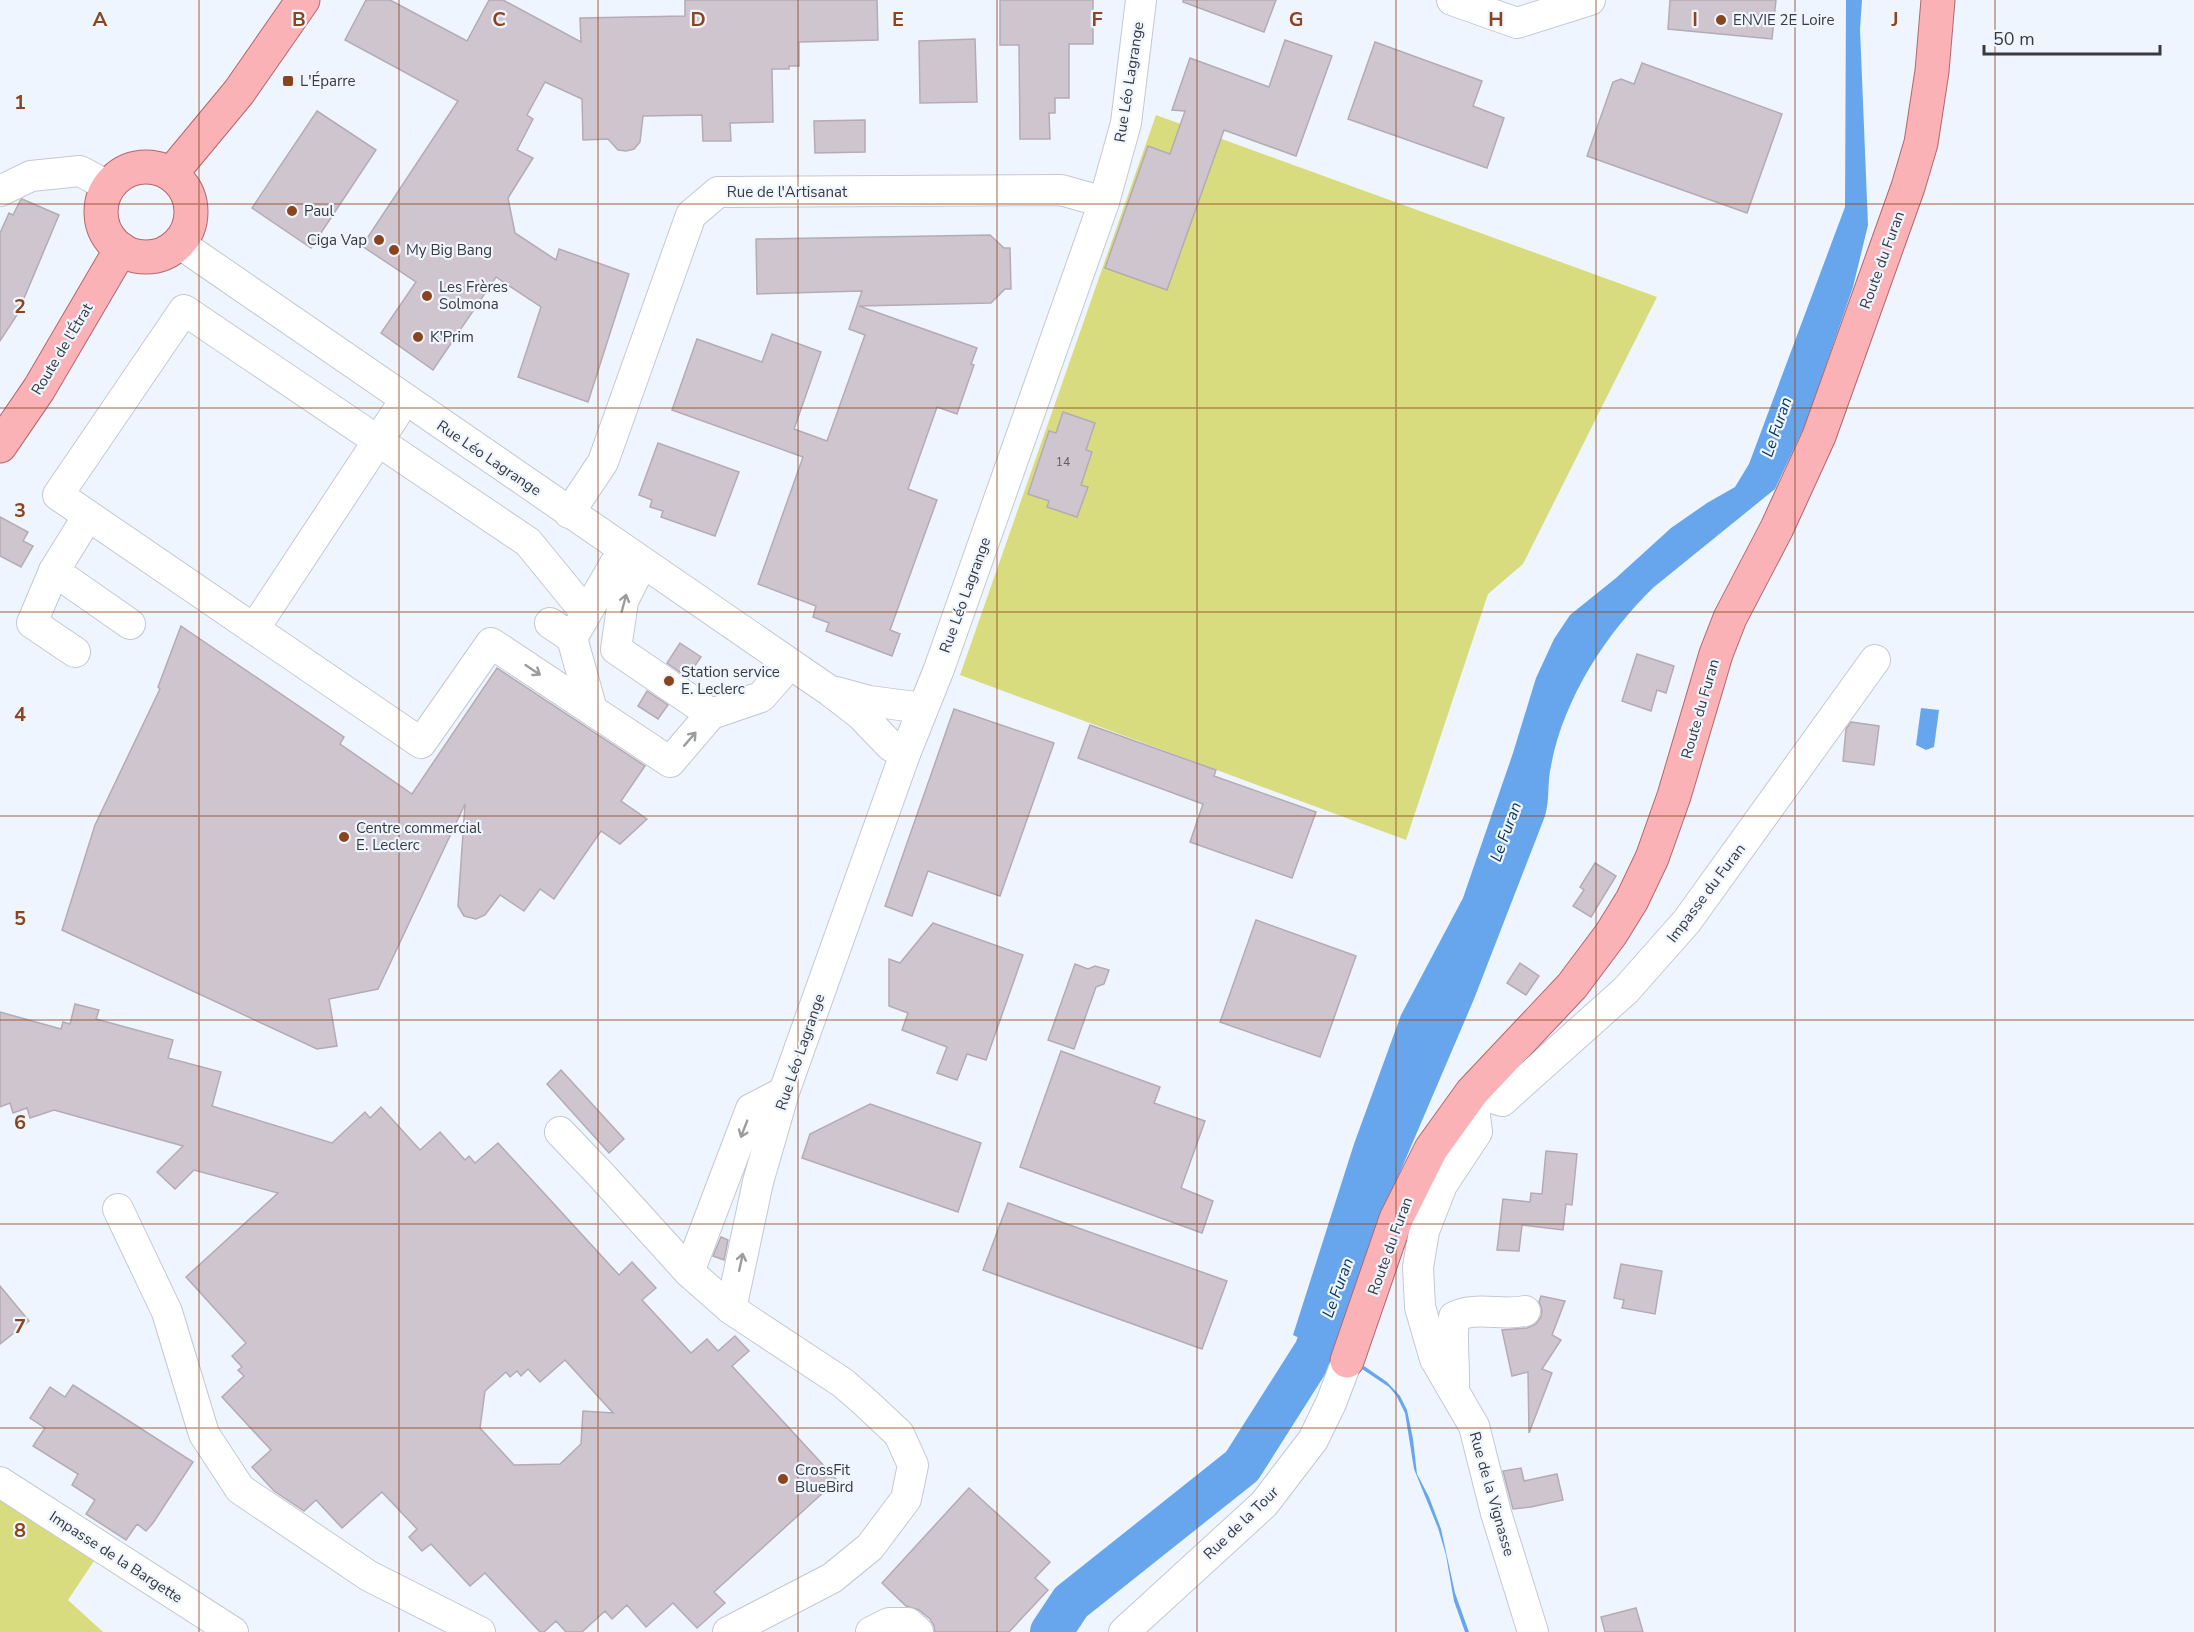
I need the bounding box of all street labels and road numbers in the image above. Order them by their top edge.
street label: Rue Léo Lagrange [1110,20,1148,144]
street label: Rue de l'Artisanat [727,182,848,202]
street label: Route du Furan [1855,208,1909,312]
street label: Route de l'Étrat [27,299,98,399]
street label: Rue Léo Lagrange [433,416,545,500]
street label: Rue Léo Lagrange [935,534,995,656]
street label: Route du Furan [1676,657,1724,761]
street label: Impasse du Furan [1662,840,1750,946]
street label: Rue Léo Lagrange [771,991,829,1113]
street label: Route du Furan [1363,1194,1417,1298]
street label: Rue de la Vignasse [1465,1429,1519,1559]
street label: Rue de la Tour [1199,1482,1283,1564]
street label: Impasse de la Bargette [46,1506,186,1608]

